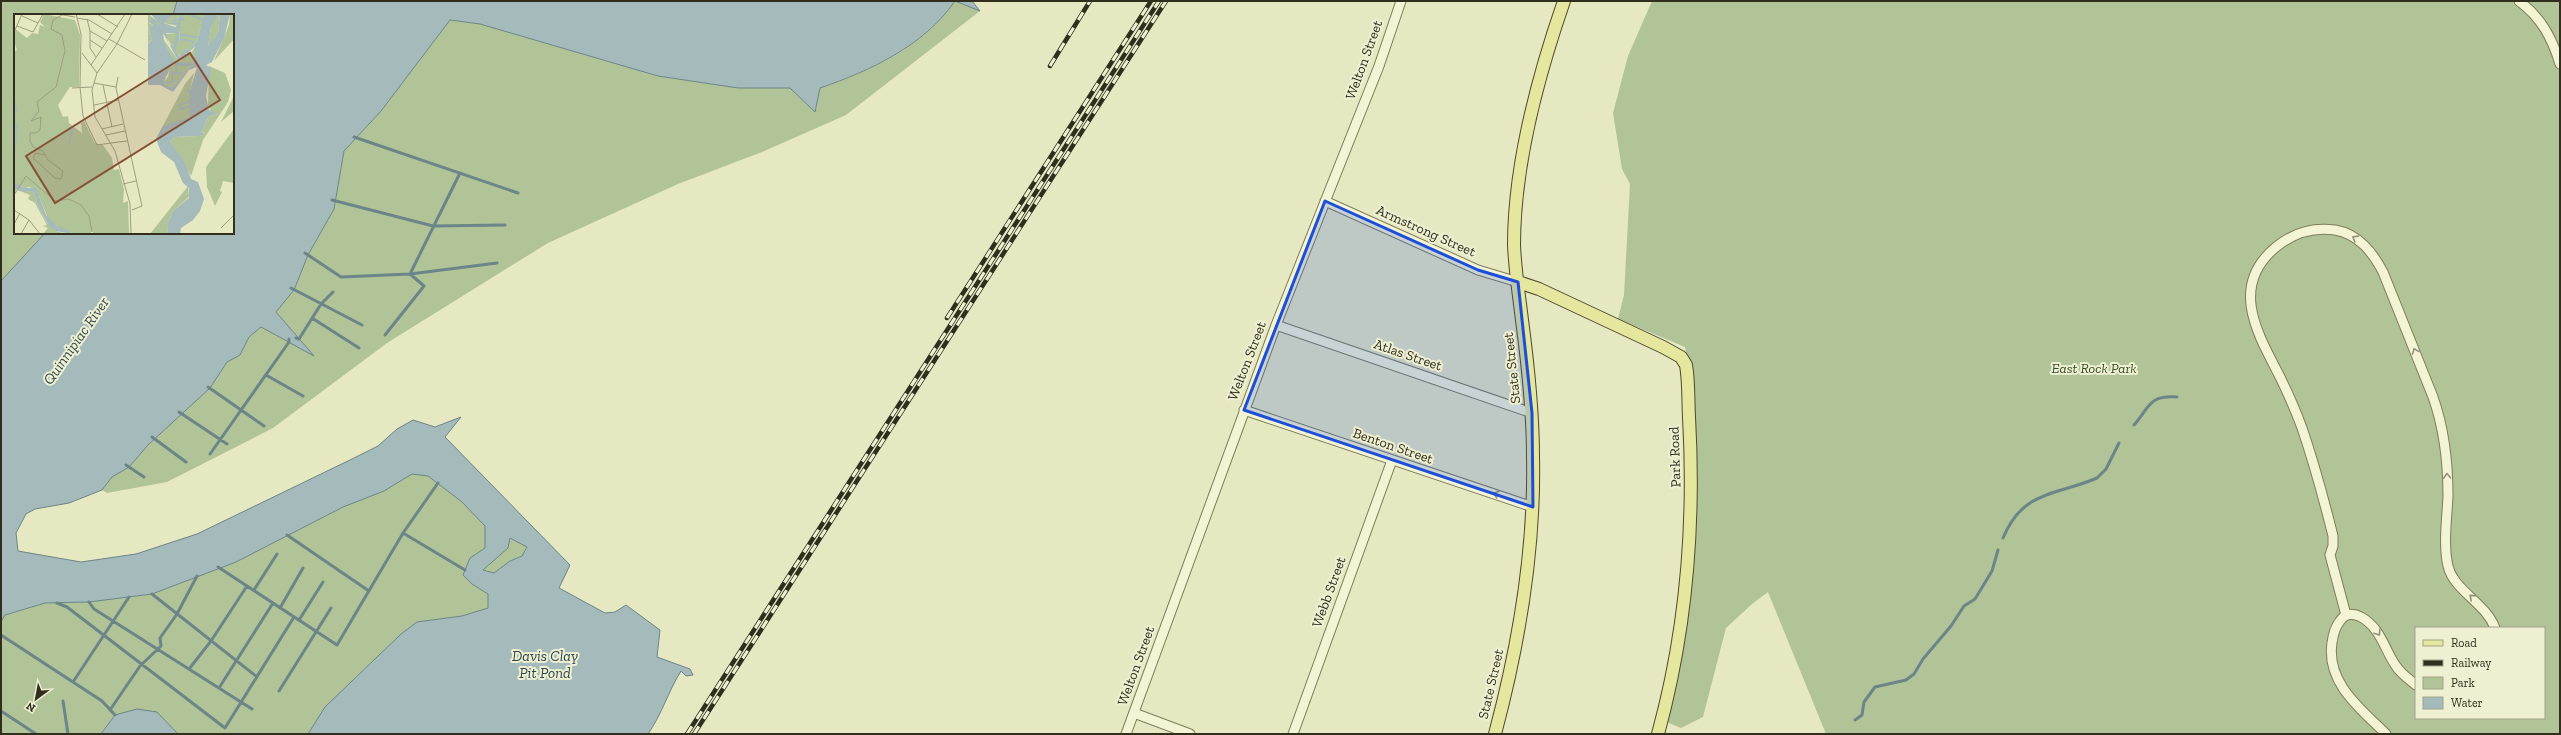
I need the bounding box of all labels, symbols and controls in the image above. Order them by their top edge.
inset map [14,14,234,234]
street label: Welton Street [1342,17,1386,102]
street label: Armstrong Street [1374,201,1479,261]
one-way arrow [2352,236,2359,243]
water label: Quinnipiac River [39,293,113,388]
street label: Welton Street [1224,318,1270,403]
street label: State Street [1500,331,1524,404]
street label: Atlas Street [1372,335,1445,375]
one-way arrow [2411,348,2419,355]
park label: East Rock Park [2052,360,2136,377]
street label: Benton Street [1351,424,1436,468]
street label: Park Road [1665,426,1685,488]
one-way arrow [2442,473,2451,479]
one-way arrow [1492,491,1499,499]
street label: Webb Street [1308,554,1350,630]
one-way arrow [2469,594,2477,602]
street label: Welton Street [1114,623,1158,708]
legend [2415,627,2545,719]
one-way arrow [2374,629,2381,636]
text: Road [2451,636,2477,650]
water label: Davis Clay Pit Pond [512,647,578,682]
street label: State Street [1475,647,1507,721]
text: Railway [2451,656,2492,670]
text: Park [2451,676,2476,690]
north arrow [16,679,56,719]
text: Water [2451,696,2483,710]
text: N [23,699,38,715]

